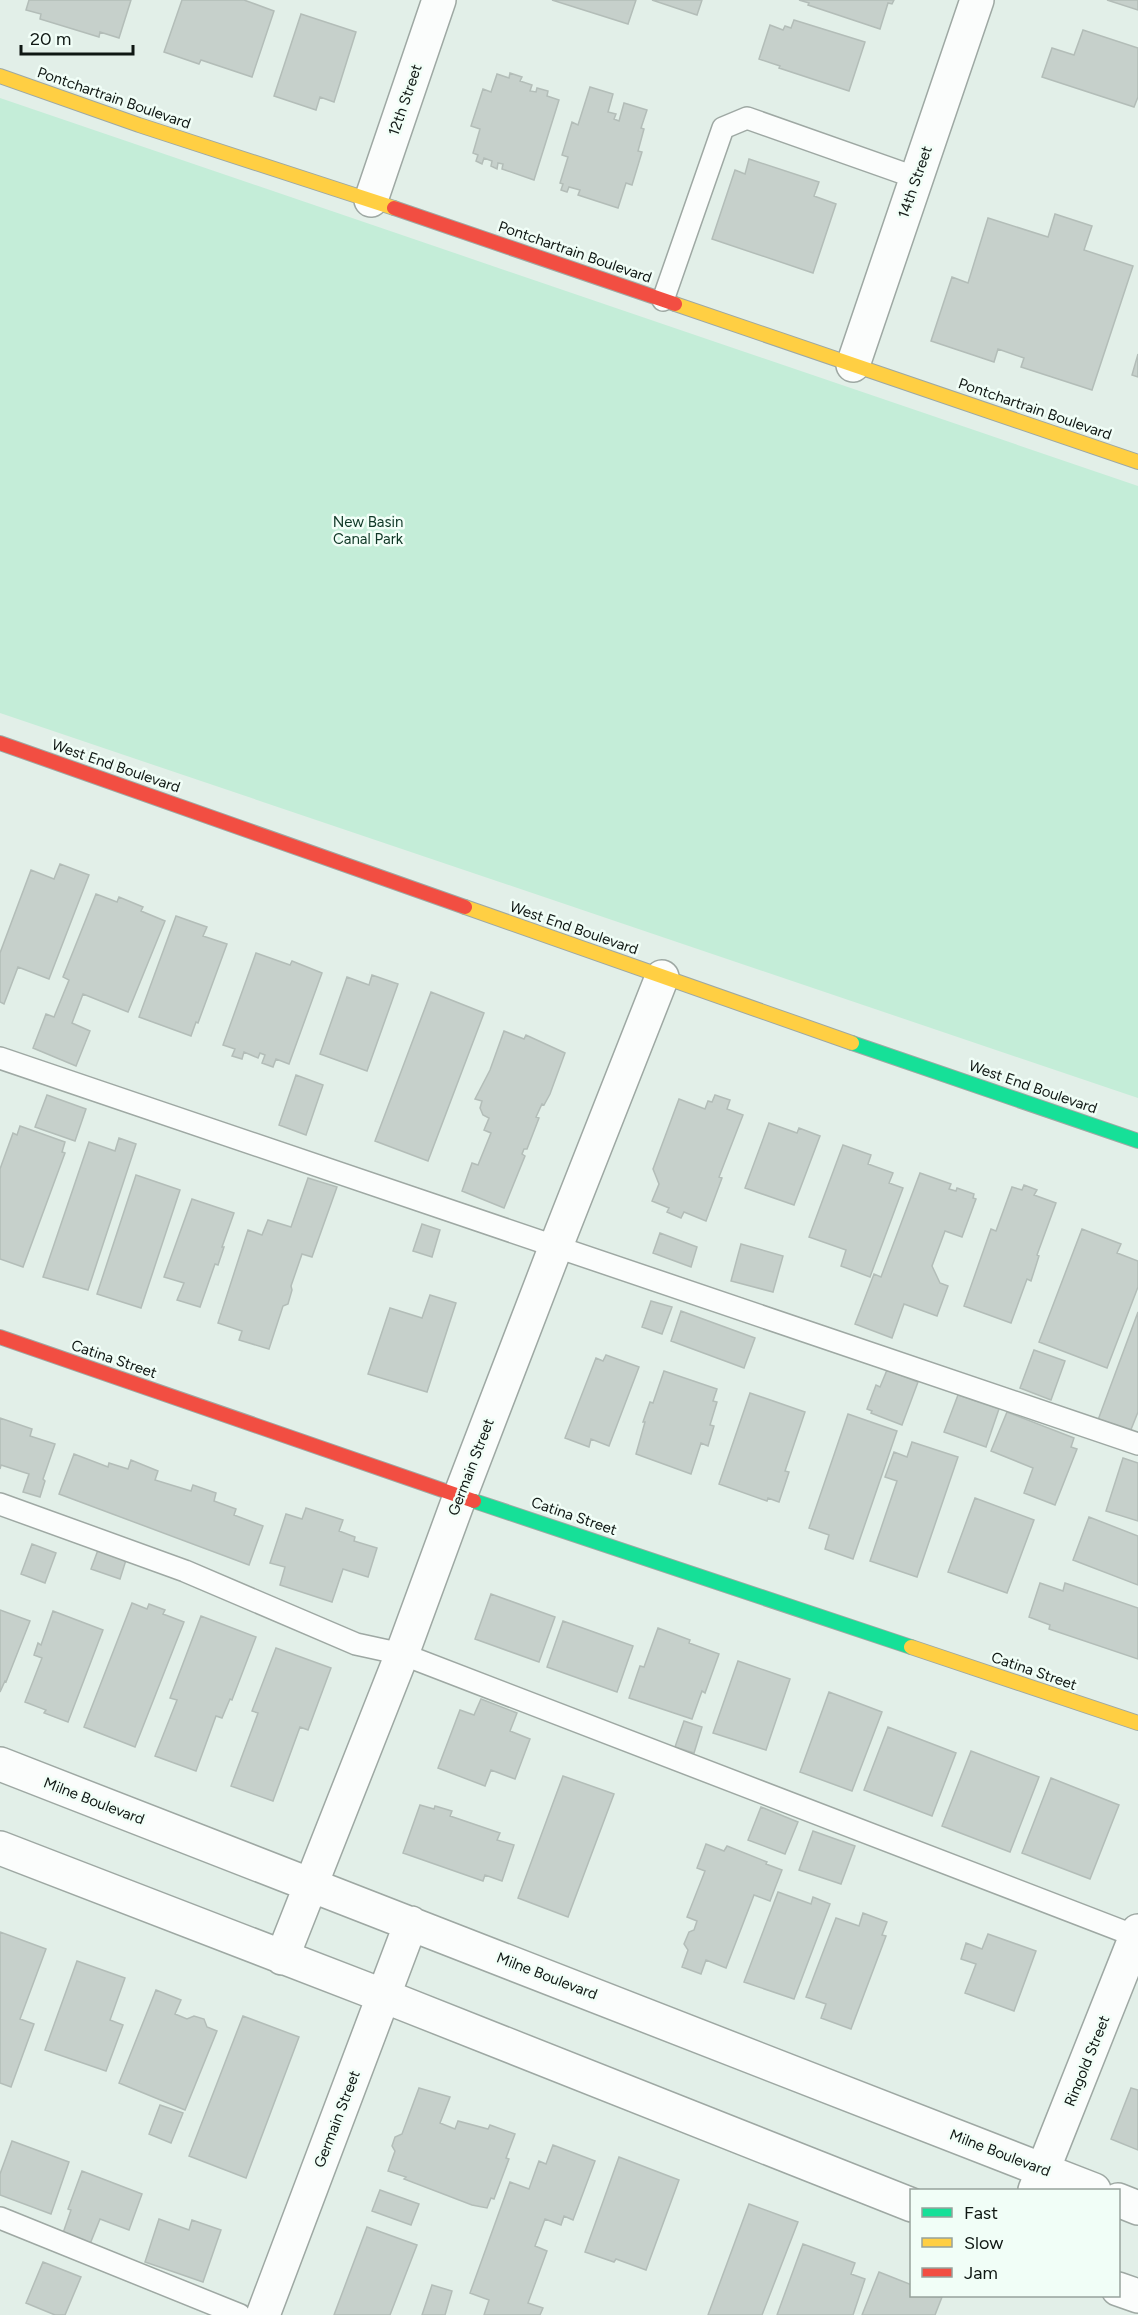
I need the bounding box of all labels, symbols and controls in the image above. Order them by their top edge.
scale bar [21,18,134,56]
text: 20 m [30,28,71,50]
street label: 12th Street [384,62,426,138]
street label: Pontchartrain Boulevard [35,63,193,133]
street label: 14th Street [894,143,936,221]
street label: Pontchartrain Boulevard [496,217,654,287]
street label: Pontchartrain Boulevard [956,374,1114,444]
park label: New Basin Canal Park [333,513,404,548]
street label: West End Boulevard [49,736,183,796]
street label: West End Boulevard [507,898,641,958]
street label: West End Boulevard [966,1057,1100,1117]
street label: Catina Street [69,1336,159,1382]
street label: Germain Street [444,1416,498,1518]
street label: Catina Street [529,1493,619,1539]
street label: Catina Street [989,1648,1079,1694]
street label: Milne Boulevard [41,1774,147,1828]
street label: Milne Boulevard [494,1949,600,2003]
street label: Ringold Street [1061,2013,1114,2109]
street label: Germain Street [310,2068,364,2170]
street label: Milne Boulevard [947,2126,1053,2180]
legend [910,2189,1120,2297]
text: Fast [964,2202,998,2224]
text: Slow [964,2232,1003,2254]
text: Jam [964,2262,998,2284]

